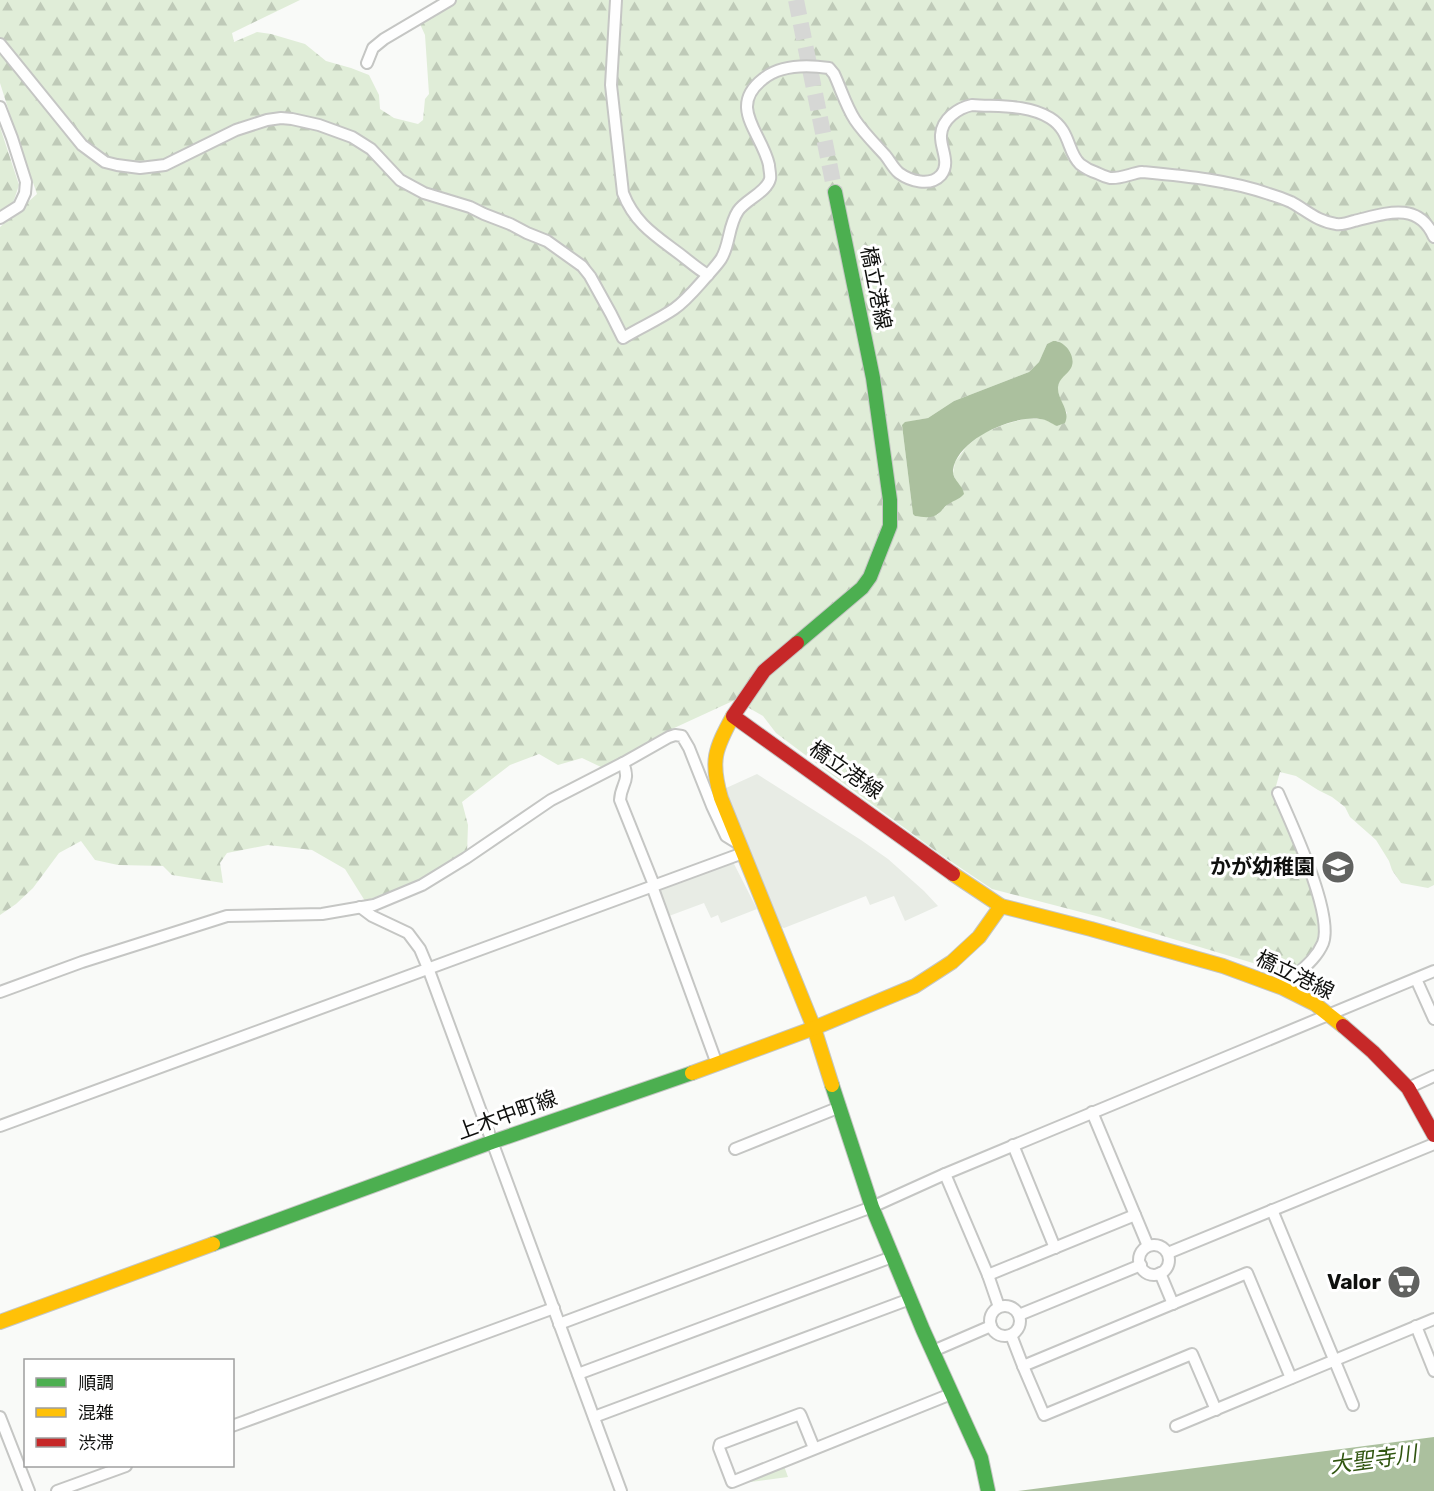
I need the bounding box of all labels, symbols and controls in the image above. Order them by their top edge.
street label: 橋立港線 [856,244,897,332]
street label: 橋立港線 [805,735,888,804]
school or university icon: かが幼稚園 [1320,849,1356,885]
place label: かが幼稚園 [1210,854,1315,879]
street label: 橋立港線 [1252,945,1338,1004]
street label: 上木中町線 [453,1085,560,1144]
supermarket icon: Valor [1386,1264,1422,1300]
place label: Valor [1327,1269,1381,1294]
legend [24,1359,234,1467]
text: 順調 [78,1372,114,1394]
text: 混雑 [78,1402,114,1424]
text: 渋滞 [78,1432,114,1454]
water label: 大聖寺川 [1328,1440,1420,1479]

